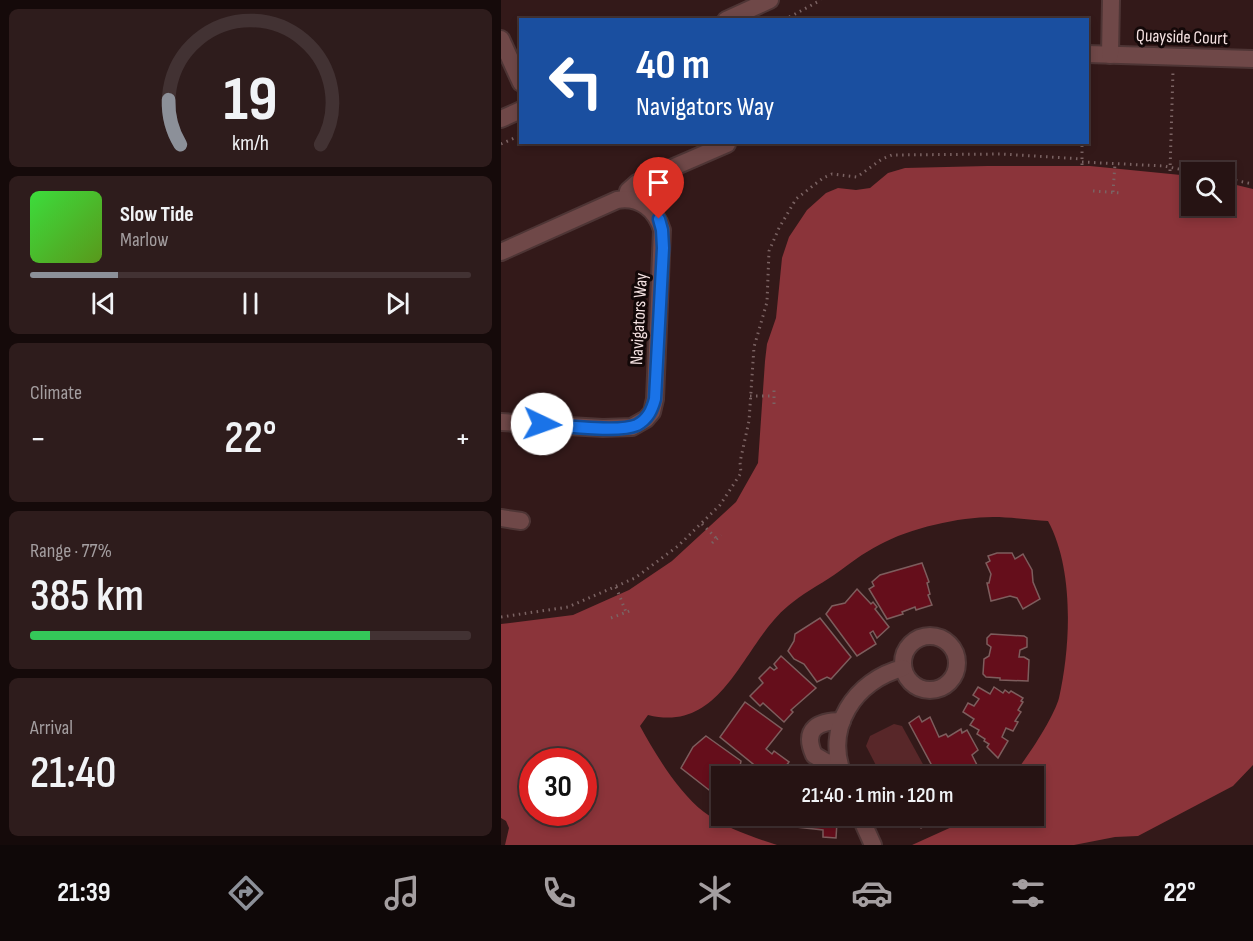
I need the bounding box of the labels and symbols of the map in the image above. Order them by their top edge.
street label: Quayside Court [1136,25,1229,49]
pin [633,157,684,219]
street label: Navigators Way [626,272,652,366]
position arrow [510,392,574,456]
speed limit sign: 30 [519,748,597,826]

